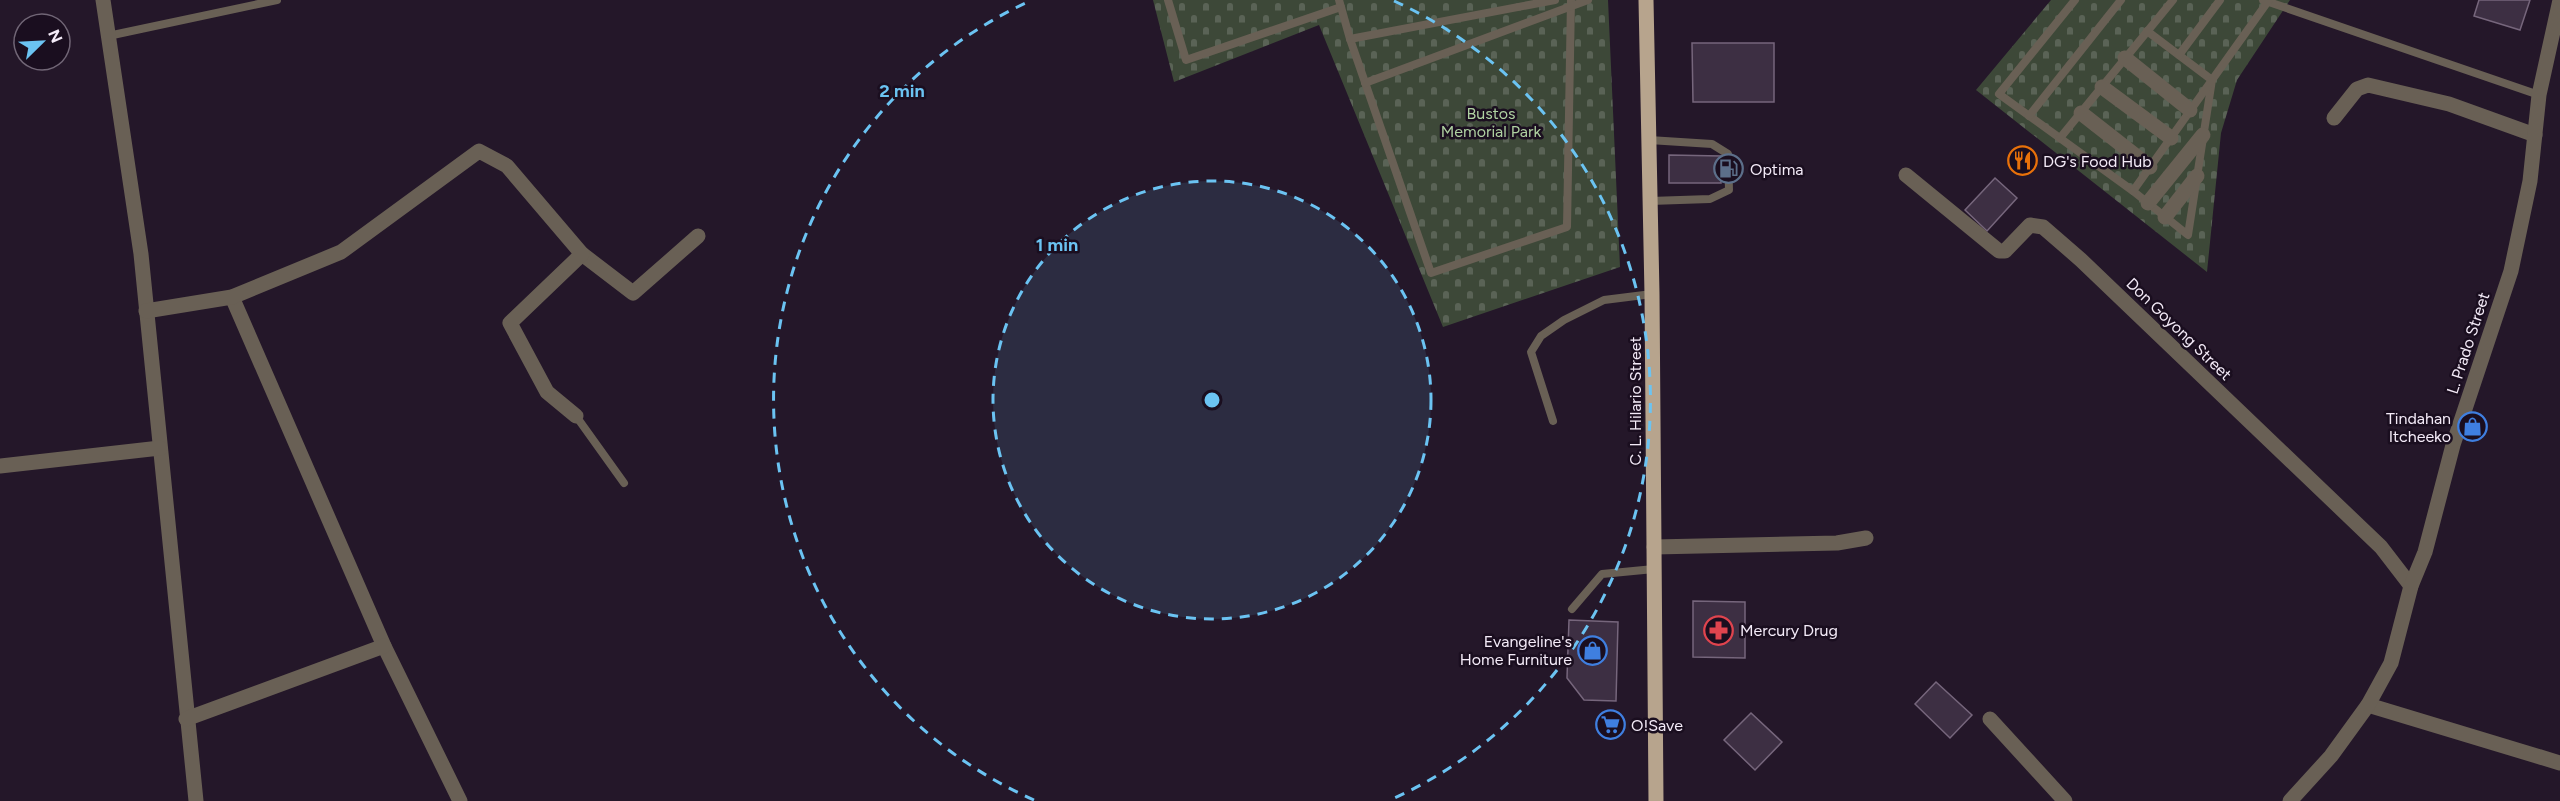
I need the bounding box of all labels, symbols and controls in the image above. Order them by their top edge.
north arrow [12,12,72,72]
text: N [44,27,66,46]
text: 2 min [879,80,925,102]
park label: Bustos Memorial Park [1441,104,1541,141]
restaurant icon: DG's Food Hub [2006,145,2038,177]
place label: DG's Food Hub [2043,152,2152,171]
fuel station icon: Optima [1713,153,1745,185]
place label: Optima [1750,160,1803,179]
text: 1 min [1036,234,1078,256]
street label: Don Goyong Street [2122,274,2236,384]
street label: L. Prado Street [2443,290,2493,396]
street label: C. L. Hilario Street [1626,337,1645,465]
centre of rings [1202,390,1222,410]
place label: Tindahan Itcheeko [2386,409,2451,446]
shop icon: Tindahan Itcheeko [2456,411,2488,443]
pharmacy icon: Mercury Drug [1703,614,1735,646]
place label: Mercury Drug [1740,621,1838,640]
place label: Evangeline's Home Furniture [1460,632,1572,669]
shop icon: Evangeline's Home Furniture [1577,634,1609,666]
supermarket icon: O!Save [1594,709,1626,741]
place label: O!Save [1631,716,1683,735]

